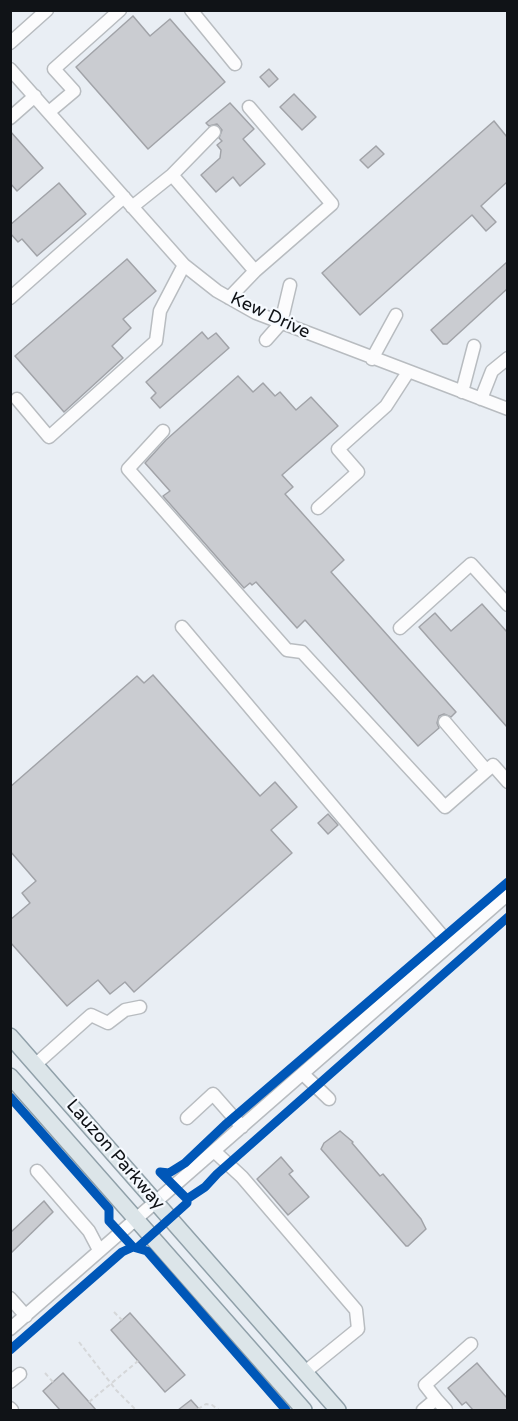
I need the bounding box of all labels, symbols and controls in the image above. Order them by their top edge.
street label: Kew Drive [227,288,313,344]
street label: Lauzon Parkway [61,1095,169,1215]

